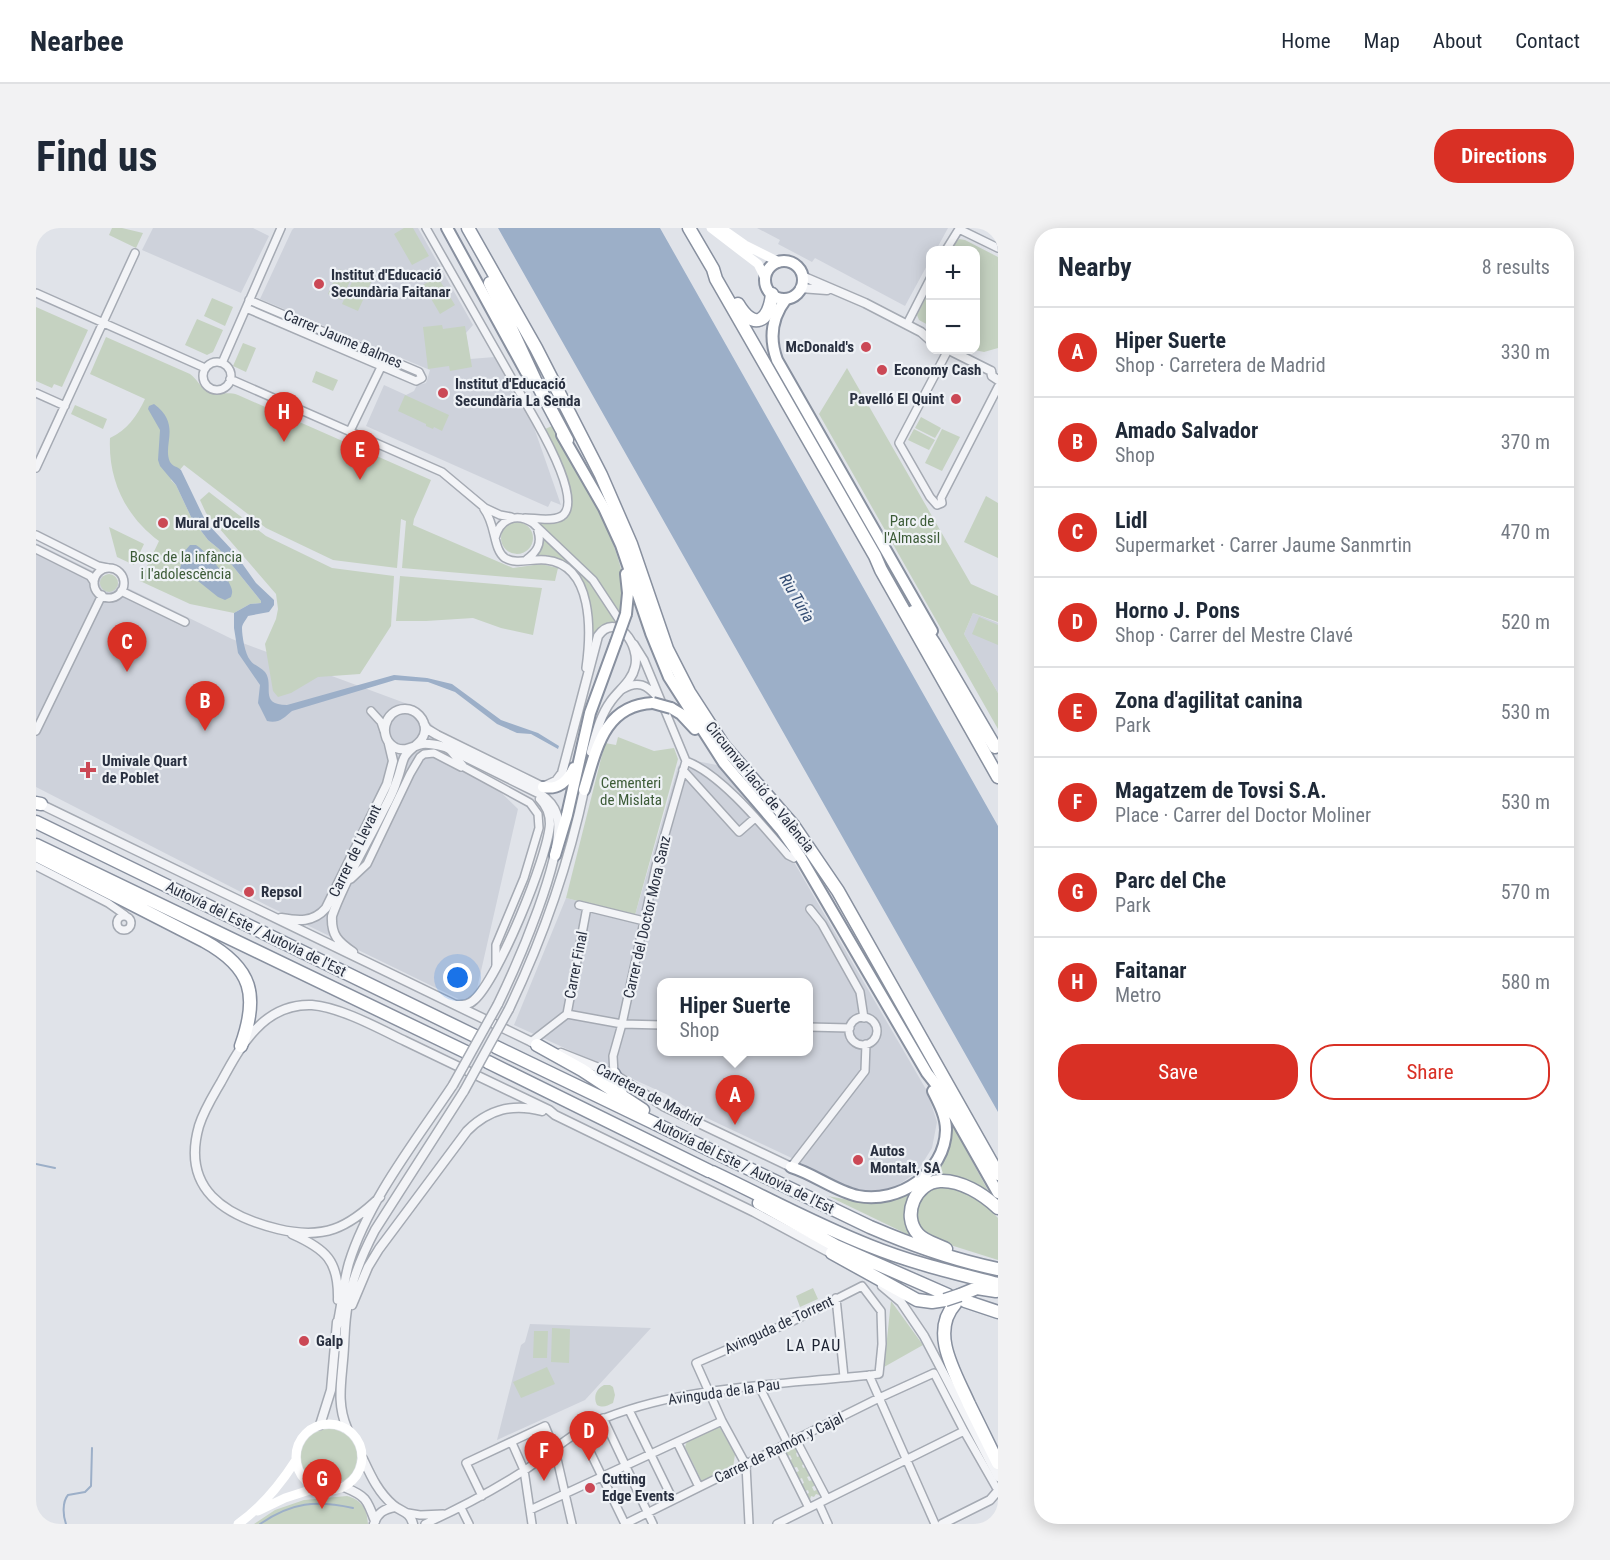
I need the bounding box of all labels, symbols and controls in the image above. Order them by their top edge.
text: Nearbee [30,25,124,58]
text: Home [1281,29,1331,53]
text: Map [1364,29,1400,53]
text: About [1433,29,1482,53]
text: Contact [1515,29,1580,53]
button: Directions [1434,129,1574,183]
text: Find us [36,132,157,181]
map controls [926,246,980,354]
button: + [926,246,980,300]
text: Nearby [1058,252,1132,282]
text: 8 results [1482,255,1550,279]
place label: Institut d'Educació Secundària Faitanar [331,266,451,301]
marker: Institut d'Educació Secundària Faitanar [312,277,326,291]
button: − [926,300,980,354]
street label: Carrer Jaume Balmes [281,306,405,372]
text: Hiper Suerte [1115,328,1226,353]
place label: McDonald's [786,338,854,356]
marker: McDonald's [859,340,873,354]
text: A [1072,340,1083,364]
text: 330 m [1501,340,1550,364]
text: Shop · Carretera de Madrid [1115,353,1326,377]
place label: Economy Cash [894,361,982,379]
marker: Economy Cash [875,363,889,377]
place label: Institut d'Educació Secundària La Senda [455,375,581,410]
marker: Institut d'Educació Secundària La Senda [436,386,450,400]
place label: Pavelló El Quint [850,390,944,408]
pin: H [264,392,304,442]
marker: Pavelló El Quint [949,392,963,406]
text: Amado Salvador [1115,418,1258,443]
pin: E [340,430,380,480]
text: B [1072,430,1083,454]
text: 370 m [1501,430,1550,454]
text: Shop [1115,443,1155,467]
text: Lidl [1115,508,1148,533]
park label: Parc de l'Almassil [884,512,940,547]
place label: Mural d'Ocells [175,514,260,532]
marker: Mural d'Ocells [156,516,170,530]
text: C [1072,520,1083,544]
text: 470 m [1501,520,1550,544]
text: Supermarket · Carrer Jaume Sanmrtin [1115,533,1412,557]
park label: Bosc de la infància i l'adolescència [130,548,242,583]
water label: Riu Túria [775,570,819,626]
text: Horno J. Pons [1115,598,1240,623]
text: D [1072,610,1083,634]
text: 520 m [1501,610,1550,634]
pin: C [108,622,146,672]
text: Shop · Carrer del Mestre Clavé [1115,623,1353,647]
pin: B [186,682,224,731]
text: Zona d'agilitat canina [1115,688,1303,713]
text: E [1073,700,1082,724]
text: 530 m [1501,700,1550,724]
text: Park [1115,713,1151,737]
street label: Circumval·lació de València [702,718,818,856]
place label: Umivale Quart de Poblet [102,752,187,787]
marker: Umivale Quart de Poblet [79,761,97,779]
park label: Cementeri de Mislata [600,774,662,809]
text: Magatzem de Tovsi S.A. [1115,778,1327,803]
text: F [1073,790,1082,814]
text: 530 m [1501,790,1550,814]
street label: Carrer de Llevant [325,802,385,900]
text: Place · Carrer del Doctor Moliner [1115,803,1371,827]
street label: Carrer del Doctor Mora Sanz [619,834,675,1000]
text: Parc del Che [1115,868,1226,893]
street label: Autovía del Este / Autovia de l'Est [163,877,349,981]
text: G [1072,880,1083,904]
text: 570 m [1501,880,1550,904]
place label: Repsol [261,883,302,901]
marker: Repsol [242,885,256,899]
text: Park [1115,893,1151,917]
street label: Carrer Final [561,930,591,1000]
text: Faitanar [1115,958,1187,983]
your location [443,963,472,992]
text: H [1071,970,1084,994]
text: 580 m [1501,970,1550,994]
popup [657,978,813,1056]
text: Metro [1115,983,1161,1007]
text: Hiper Suerte [679,993,791,1018]
text: Shop [679,1018,719,1042]
button: Save [1058,1044,1298,1100]
button: Share [1310,1044,1550,1100]
street label: Carretera de Madrid [593,1059,705,1131]
pin: A [716,1076,754,1125]
street label: Autovía del Este / Autovia de l'Est [651,1114,837,1218]
place label: Autos Montalt, SA [870,1142,940,1177]
marker: Autos Montalt, SA [851,1153,865,1167]
street label: Avinguda de Torrent [722,1292,836,1358]
place label: Galp [316,1332,343,1350]
marker: Galp [297,1334,311,1348]
district label: LA PAU [786,1336,842,1355]
street label: Avinguda de la Pau [667,1375,781,1409]
street label: Carrer de Ramón y Cajal [711,1409,847,1487]
pin: D [570,1412,608,1461]
pin: F [524,1432,564,1481]
pin: G [302,1460,342,1509]
place label: Cutting Edge Events [602,1470,675,1505]
marker: Cutting Edge Events [583,1481,597,1495]

